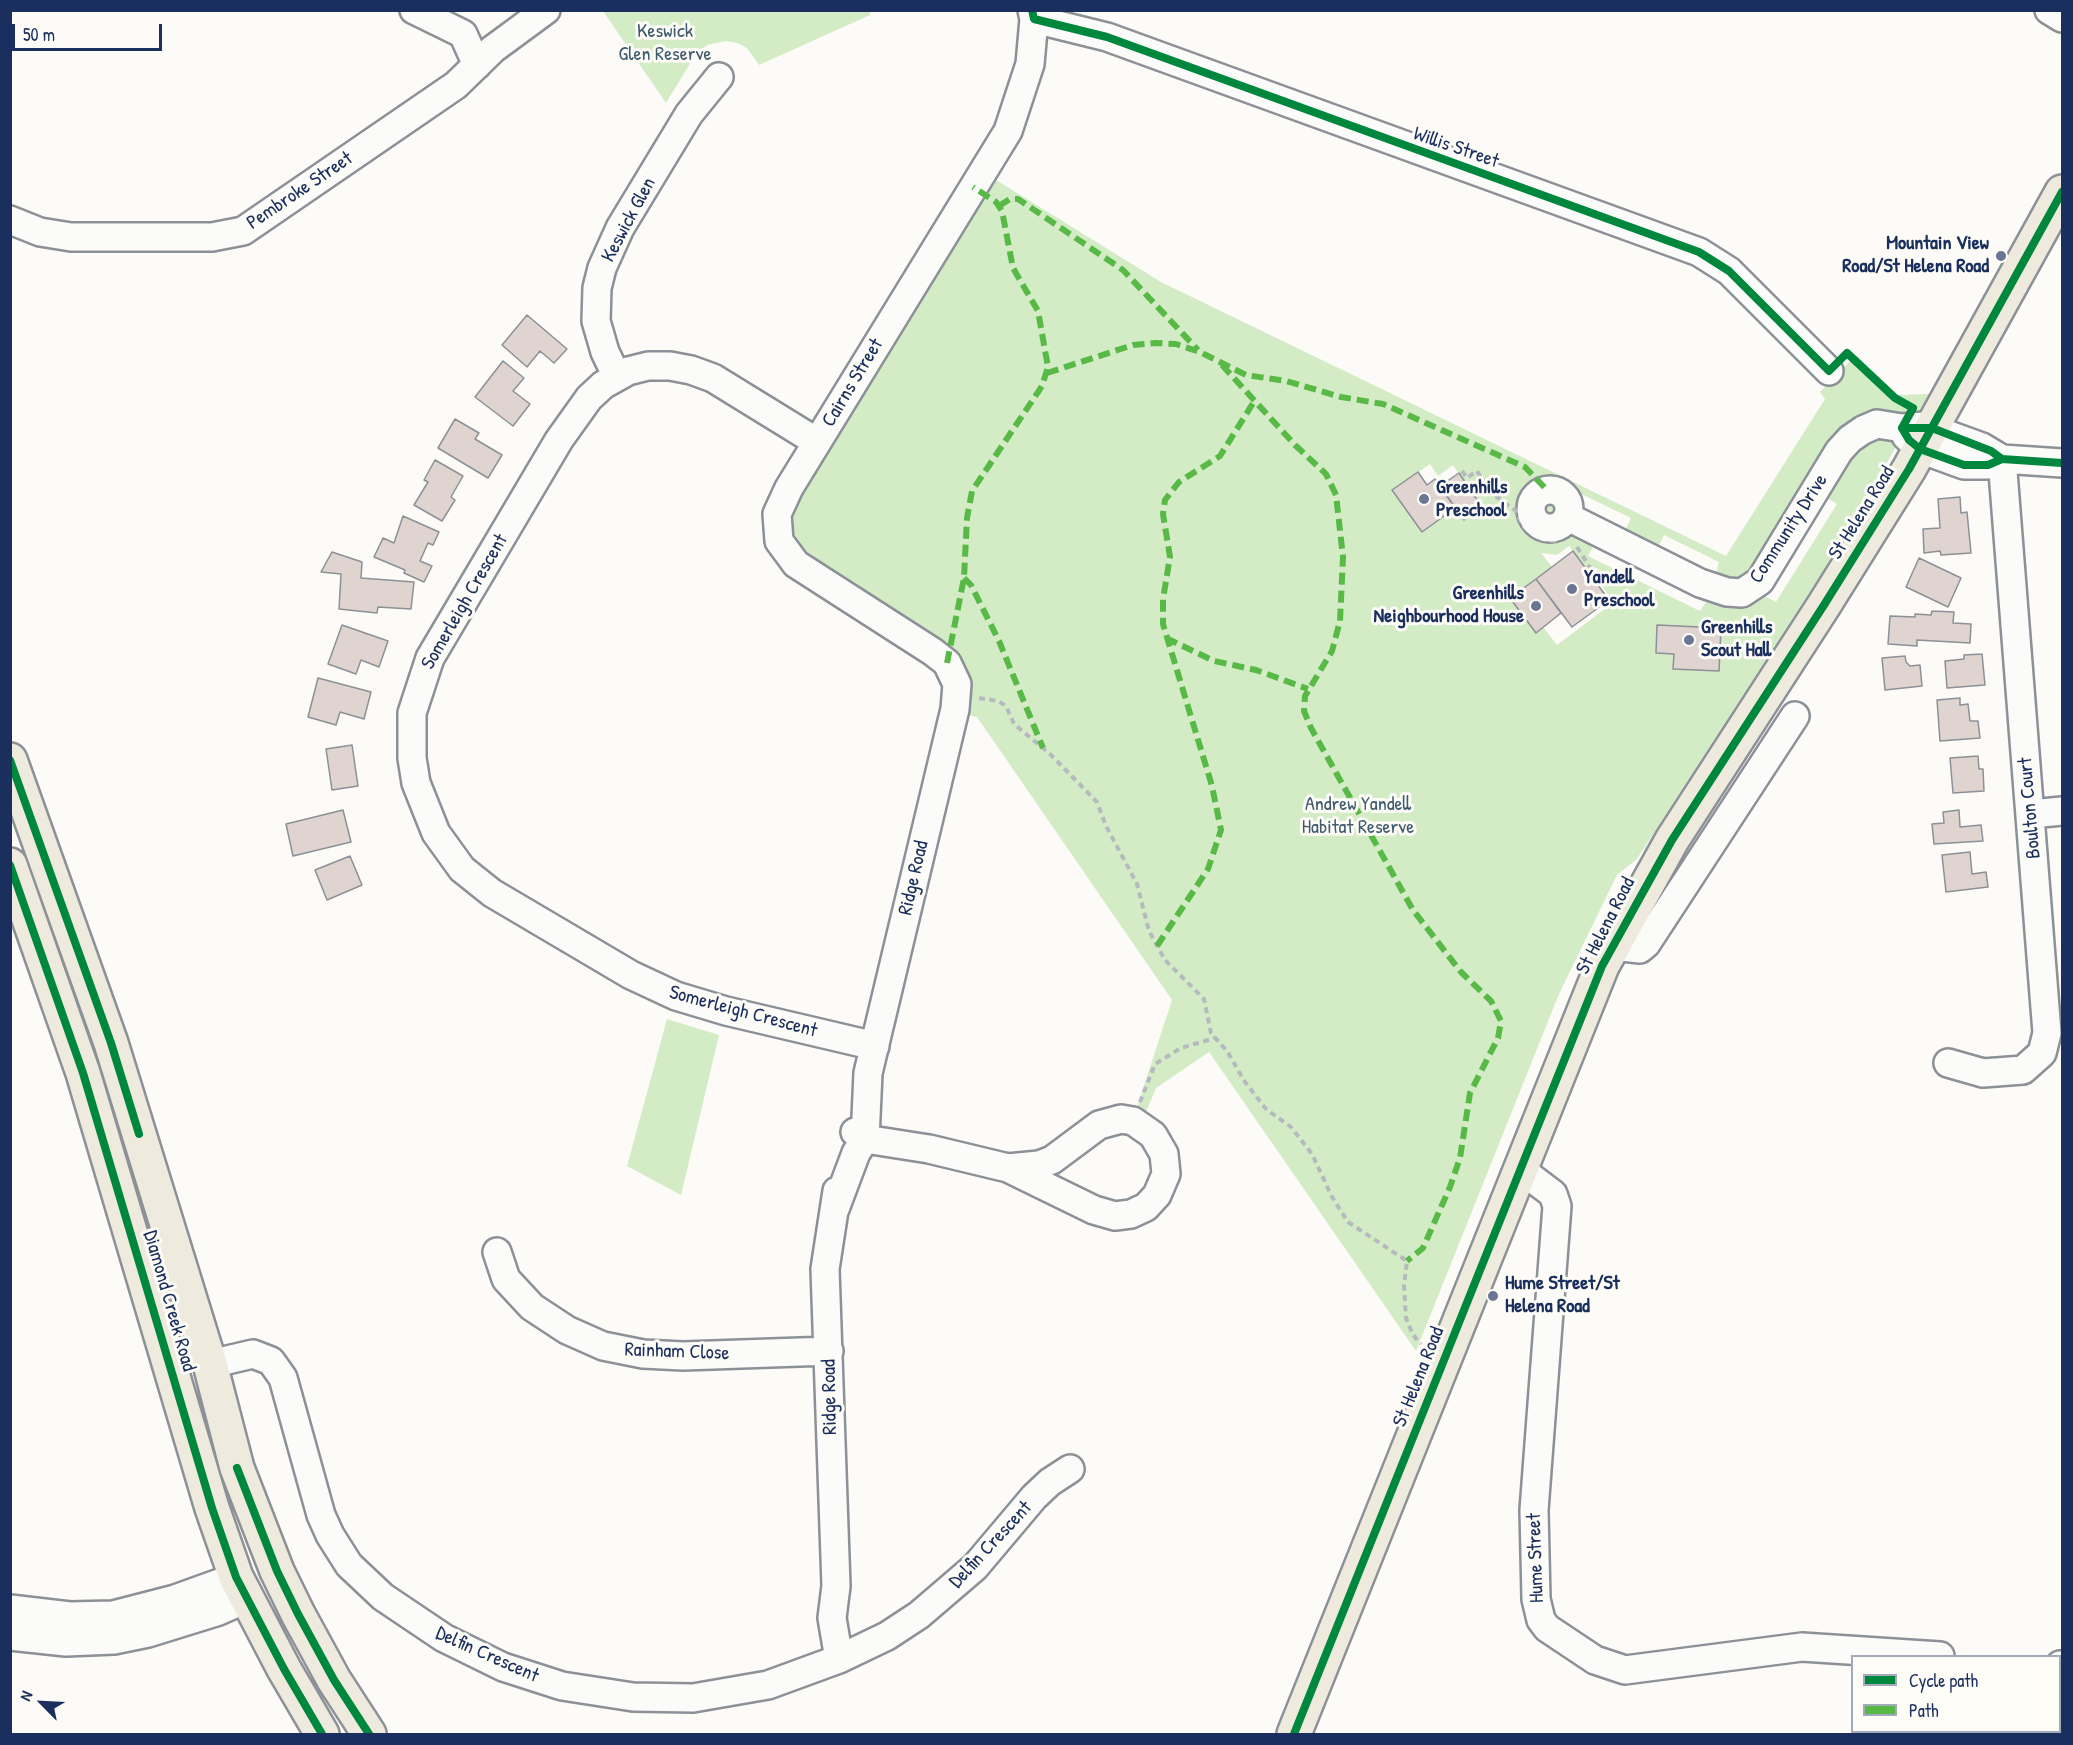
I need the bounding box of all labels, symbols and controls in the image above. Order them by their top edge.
scale bar [15,12,165,50]
park label: Keswick Glen Reserve [619,20,711,67]
text: 50 m [23,22,55,47]
street label: Willis Street [1410,122,1502,174]
street label: Pembroke Street [242,147,358,235]
street label: Keswick Glen [597,174,661,266]
place label: Mountain View Road/St Helena Road [1842,232,1989,279]
marker: Mountain View Road/St Helena Road [1994,249,2008,263]
street label: Cairns Street [817,334,889,432]
street label: St Helena Road [1824,462,1900,564]
street label: Community Drive [1745,470,1833,588]
place label: Greenhills Preschool [1436,476,1507,523]
marker: Greenhills Preschool [1417,492,1431,506]
street label: Somerleigh Crescent [417,530,513,674]
place label: Yandell Preschool [1584,566,1655,613]
place label: Greenhills Neighbourhood House [1374,582,1524,629]
marker: Yandell Preschool [1565,582,1579,596]
marker: Greenhills Neighbourhood House [1529,599,1543,613]
place label: Greenhills Scout Hall [1701,616,1772,663]
marker: Greenhills Scout Hall [1682,633,1696,647]
street label: Boulton Court [2014,756,2046,860]
park label: Andrew Yandell Habitat Reserve [1302,793,1414,840]
street label: Ridge Road [894,838,934,918]
street label: St Helena Road [1571,874,1641,978]
street label: Somerleigh Crescent [666,981,820,1043]
street label: Diamond Creek Road [137,1228,201,1374]
place label: Hume Street/St Helena Road [1505,1272,1620,1319]
marker: Hume Street/St Helena Road [1486,1289,1500,1303]
street label: St Helena Road [1388,1324,1450,1430]
street label: Rainham Close [624,1338,730,1366]
street label: Ridge Road [817,1359,843,1435]
street label: Delfin Crescent [945,1496,1037,1594]
street label: Hume Street [1522,1513,1550,1603]
street label: Delfin Crescent [432,1622,542,1688]
legend [1851,1655,2061,1733]
text: Cycle path [1909,1668,1978,1693]
north arrow [12,1673,72,1733]
text: N [14,1687,37,1704]
text: Path [1909,1698,1938,1723]

